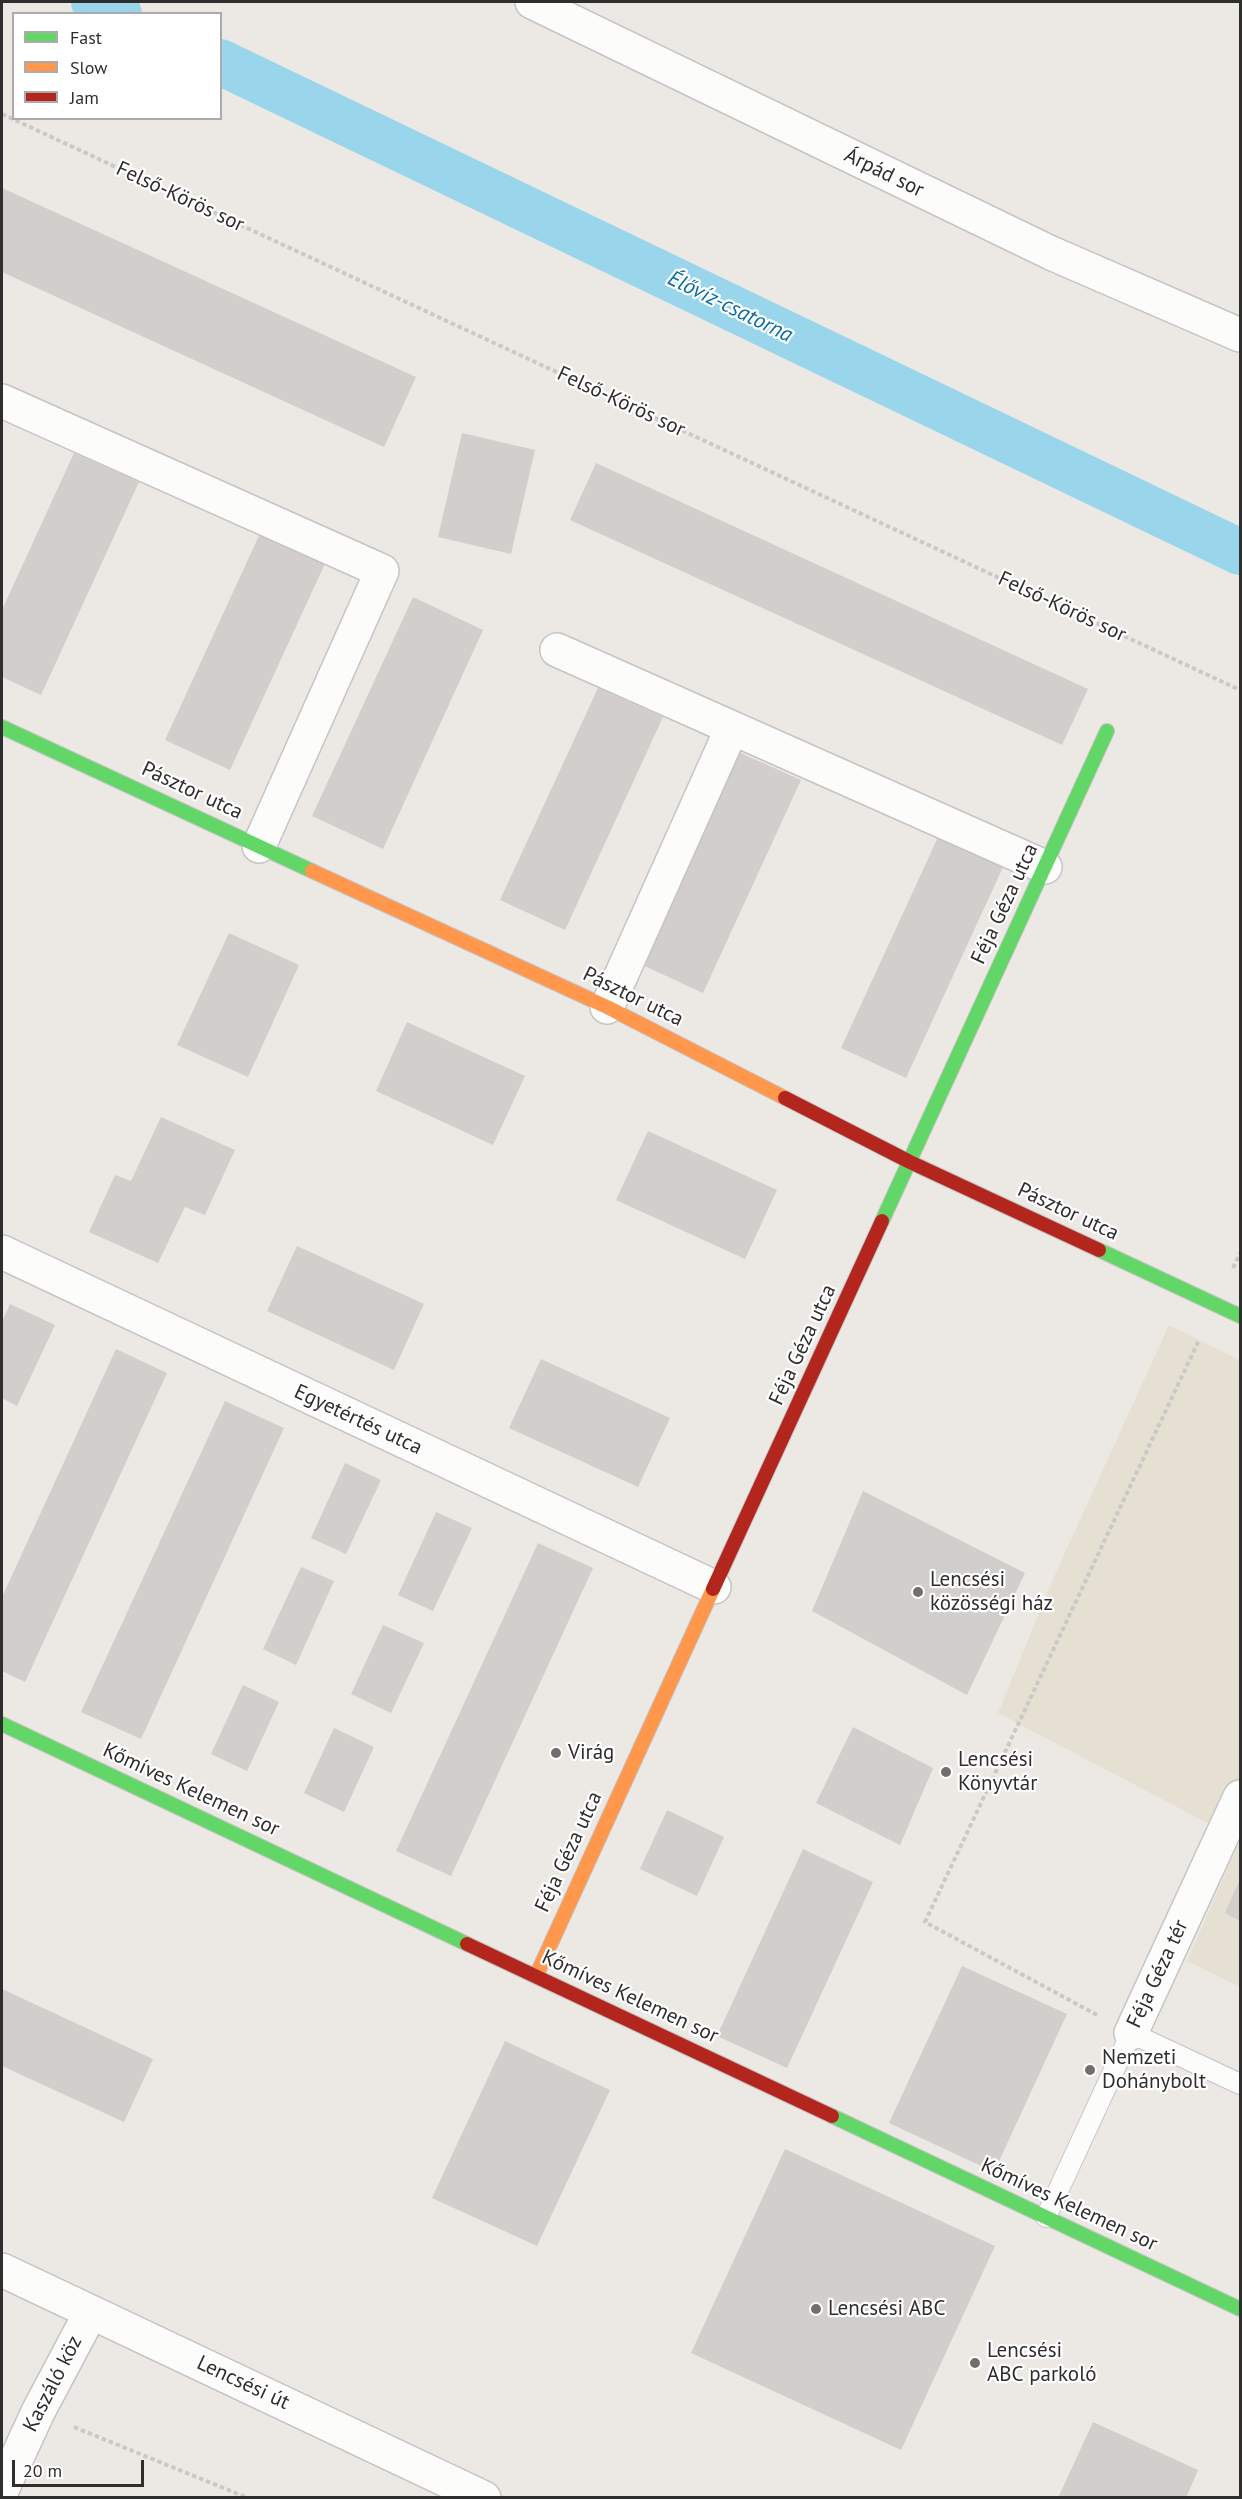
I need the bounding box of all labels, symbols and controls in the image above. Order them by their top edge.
legend [12,12,222,120]
text: Fast [70,26,102,49]
text: Slow [70,56,108,79]
text: Jam [70,86,99,109]
street label: Árpád sor [840,143,928,203]
street label: Felső-Körös sor [112,156,248,238]
water label: Élővíz-csatorna [663,265,797,349]
street label: Felső-Körös sor [553,361,689,443]
street label: Felső-Körös sor [994,566,1130,648]
street label: Pásztor utca [137,757,247,825]
street label: Féja Géza utca [966,840,1044,968]
street label: Pásztor utca [579,962,687,1032]
street label: Pásztor utca [1013,1178,1123,1246]
street label: Féja Géza utca [764,1281,842,1409]
street label: Egyetértés utca [290,1379,426,1461]
place label: Lencsési közösségi ház [930,1567,1053,1617]
marker: Lencsési közösségi ház [911,1585,925,1599]
street label: Kőmíves Kelemen sor [99,1738,283,1842]
place label: Virág [568,1740,614,1766]
marker: Virág [549,1746,563,1760]
place label: Lencsési Könyvtár [958,1747,1037,1797]
marker: Lencsési Könyvtár [939,1765,953,1779]
street label: Féja Géza utca [530,1788,608,1916]
street label: Féja Géza tér [1122,1916,1194,2032]
street label: Kőmíves Kelemen sor [538,1945,722,2049]
place label: Nemzeti Dohánybolt [1102,2045,1206,2095]
marker: Nemzeti Dohánybolt [1083,2063,1097,2077]
street label: Kőmíves Kelemen sor [977,2153,1161,2257]
place label: Lencsési ABC [828,2296,945,2322]
marker: Lencsési ABC [809,2302,823,2316]
street label: Kaszáló köz [18,2332,88,2436]
place label: Lencsési ABC parkoló [987,2338,1097,2388]
street label: Lencsési út [193,2351,293,2415]
marker: Lencsési ABC parkoló [968,2356,982,2370]
scale bar [15,2448,147,2486]
text: 20 m [23,2459,62,2482]

